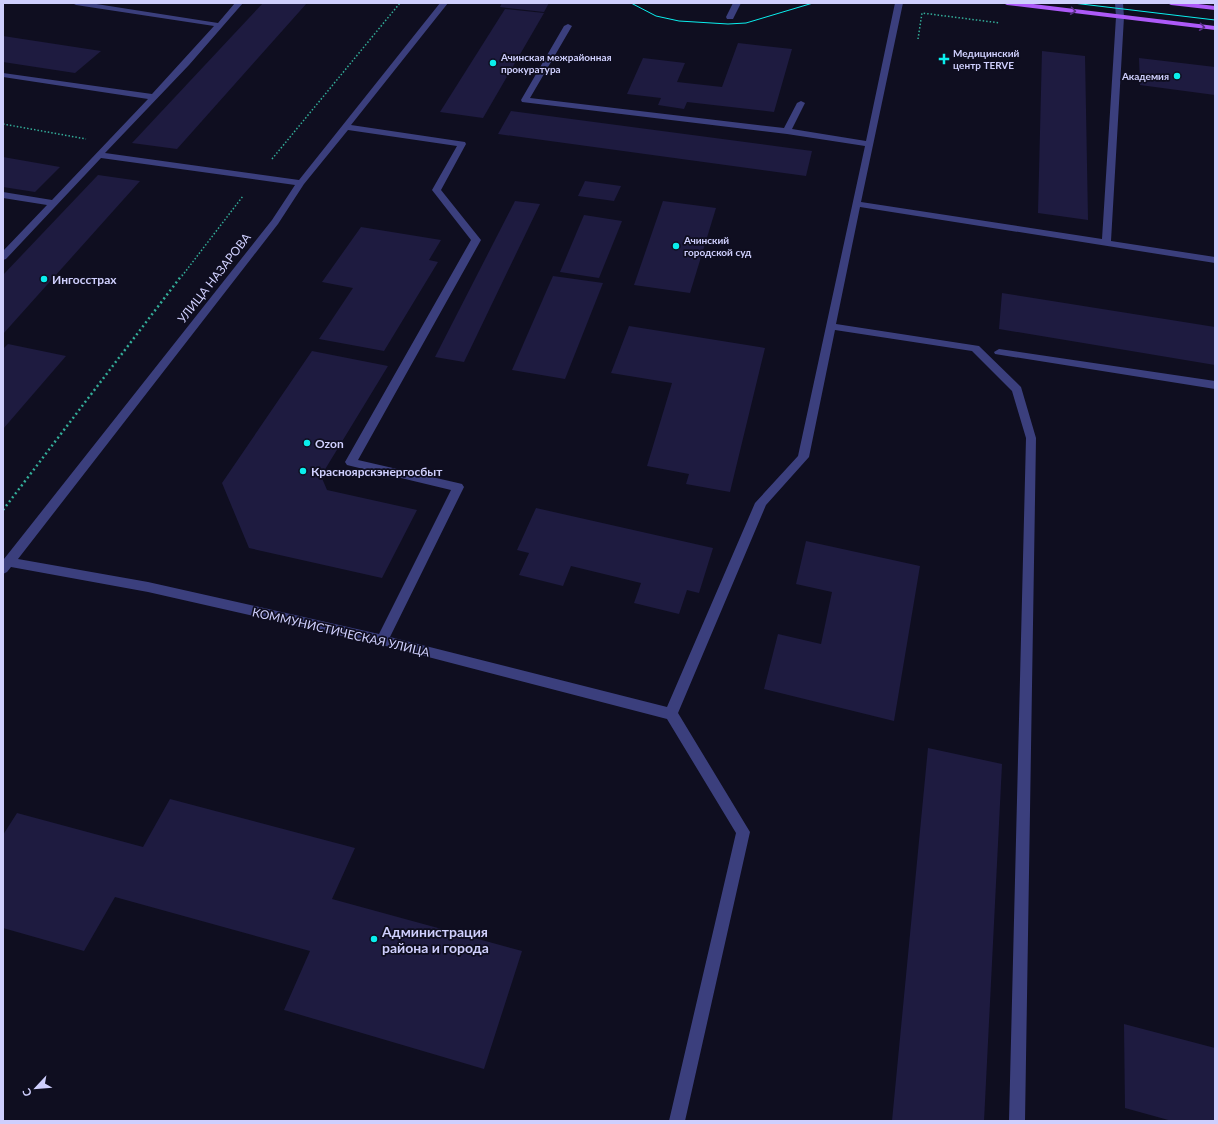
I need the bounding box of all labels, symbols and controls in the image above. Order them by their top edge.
one-way arrow [1070,6,1076,15]
one-way arrow [1199,22,1205,31]
place label: Медицинский центр TERVE [953,47,1020,71]
place label: Ачинская межрайонная прокуратура [500,51,612,75]
marker: Медицинский центр TERVE [938,53,950,65]
marker: Ачинская межрайонная прокуратура [488,58,498,68]
place label: Академия [1121,70,1169,82]
marker: Академия [1172,71,1182,81]
street label: УЛИЦА НАЗАРОВА [174,229,254,326]
place label: Ачинский городской суд [683,234,752,258]
marker: Ачинский городской суд [671,241,681,251]
place label: Ингосстрах [52,272,117,287]
marker: Ингосстрах [39,274,49,284]
place label: Ozon [315,436,344,451]
marker: Ozon [302,438,312,448]
place label: Красноярскэнергосбыт [311,464,443,479]
marker: Красноярскэнергосбыт [298,466,308,476]
street label: КОММУНИСТИЧЕСКАЯ УЛИЦА [251,604,432,660]
place label: Администрация района и города [381,923,489,956]
marker: Администрация района и города [369,934,379,944]
north arrow [16,1068,56,1108]
text: С [19,1086,34,1099]

